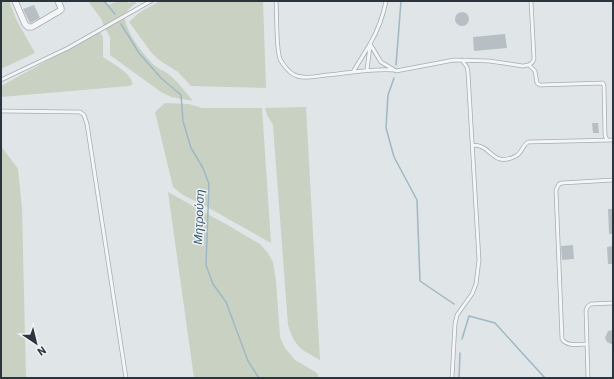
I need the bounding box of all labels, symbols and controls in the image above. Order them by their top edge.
water label: Μητρούση [190,189,207,245]
north arrow [16,323,56,363]
text: N [35,344,49,359]

